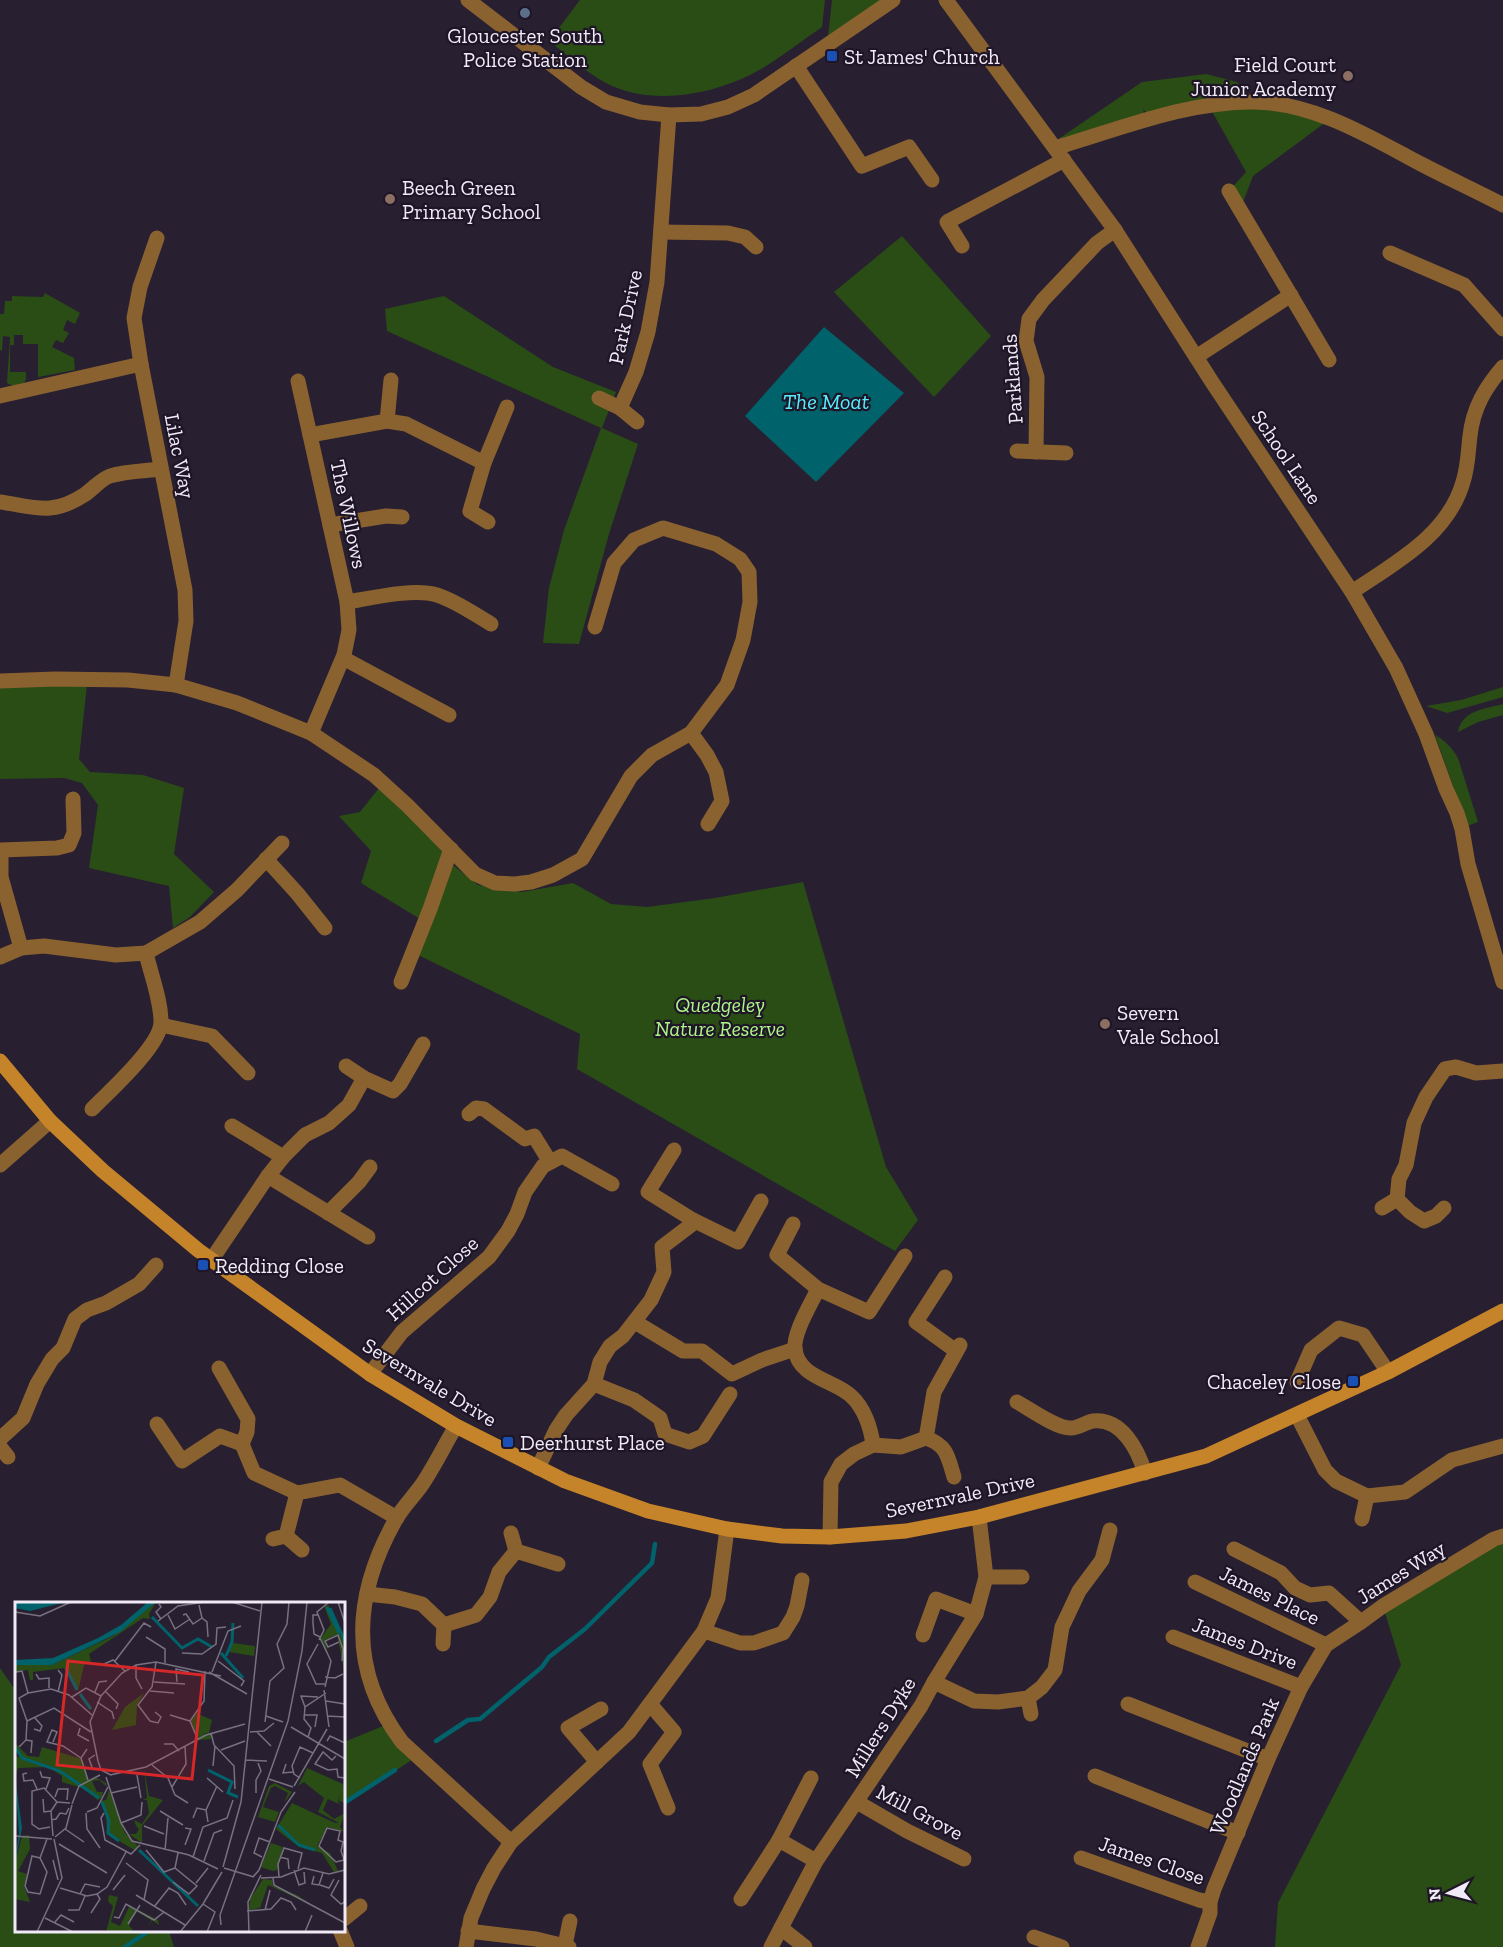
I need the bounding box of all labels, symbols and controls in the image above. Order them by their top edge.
marker: Gloucester South Police Station [518,6,532,20]
place label: Gloucester South Police Station [447,23,603,72]
place label: St James' Church [844,44,1000,69]
marker: St James' Church [825,49,839,63]
place label: Field Court Junior Academy [1191,52,1336,101]
marker: Field Court Junior Academy [1341,69,1355,83]
place label: Beech Green Primary School [402,175,541,224]
marker: Beech Green Primary School [383,192,397,206]
street label: Park Drive [603,267,647,366]
street label: Parklands [996,333,1028,425]
water label: The Moat [783,388,870,415]
street label: School Lane [1246,405,1328,509]
street label: Lilac Way [160,411,201,501]
street label: The Willows [325,457,373,571]
park label: Quedgeley Nature Reserve [655,992,785,1041]
place label: Severn Vale School [1116,1000,1220,1049]
marker: Severn Vale School [1098,1017,1112,1031]
street label: Hillcot Close [381,1230,483,1326]
place label: Redding Close [215,1253,344,1278]
marker: Redding Close [196,1258,210,1272]
street label: Severnvale Drive [359,1332,502,1432]
place label: Chaceley Close [1207,1369,1341,1394]
marker: Chaceley Close [1346,1374,1360,1388]
place label: Deerhurst Place [520,1430,665,1455]
marker: Deerhurst Place [501,1435,515,1449]
street label: Severnvale Drive [883,1467,1037,1523]
street label: James Way [1352,1535,1450,1609]
street label: James Place [1216,1560,1324,1630]
inset map [15,1602,345,1932]
street label: James Drive [1189,1612,1301,1675]
street label: Millers Dyke [839,1672,921,1782]
street label: Woodlands Park [1204,1694,1284,1838]
street label: Mill Grove [872,1779,968,1845]
street label: James Close [1096,1830,1208,1890]
north arrow [1419,1863,1479,1923]
text: N [1424,1887,1445,1902]

